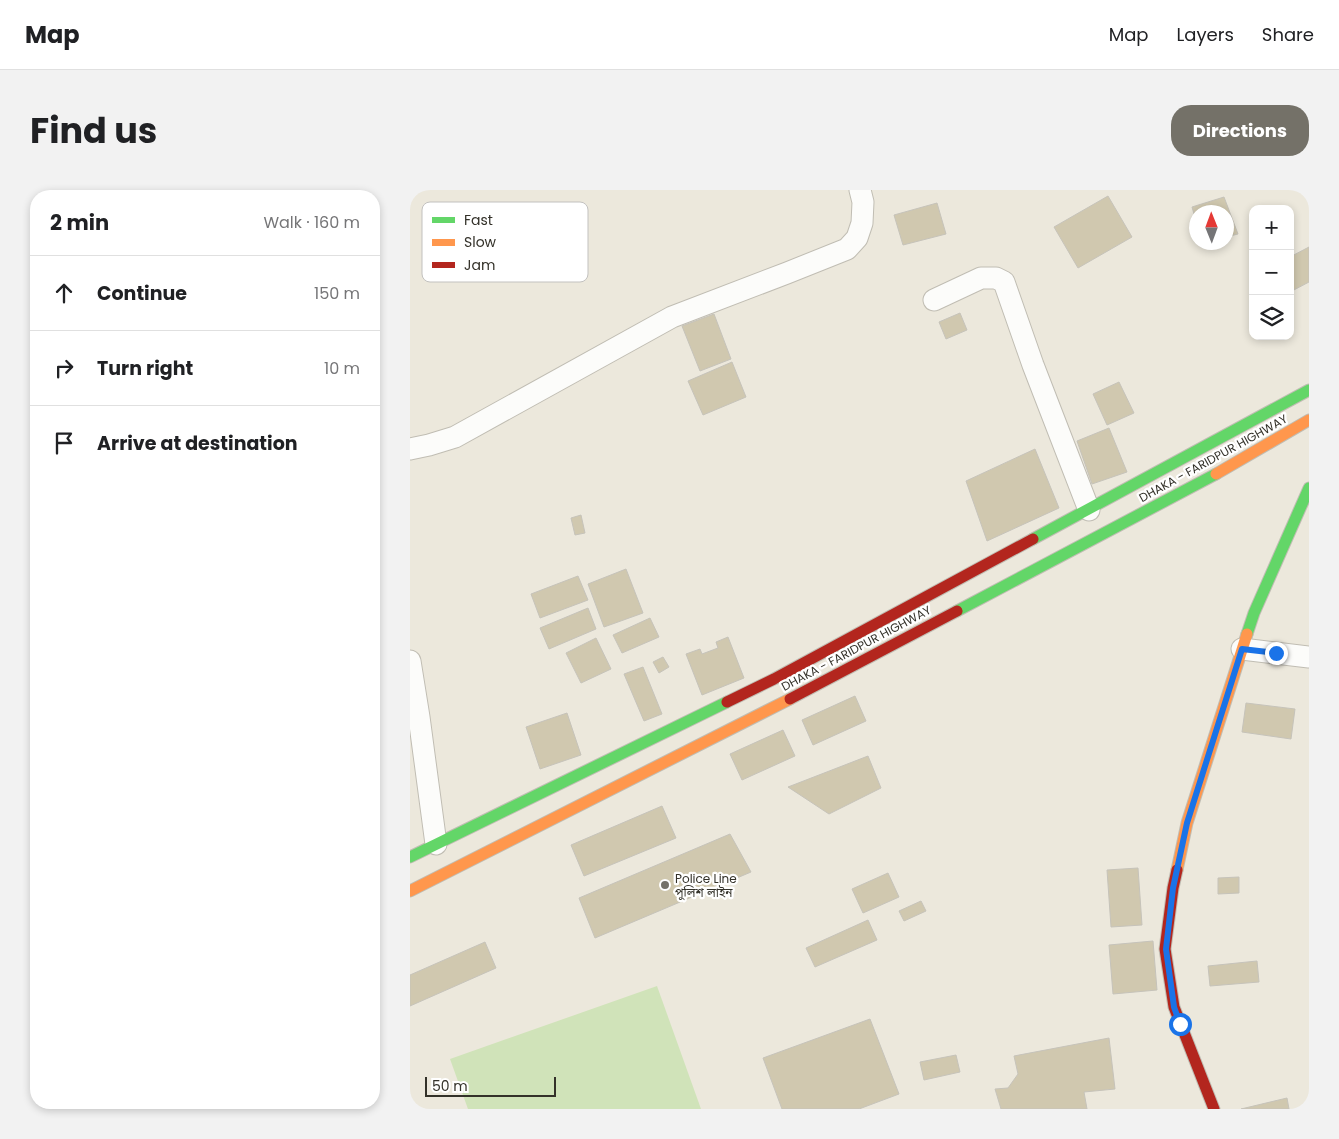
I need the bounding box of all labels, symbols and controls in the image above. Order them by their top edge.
text: Map [25,18,80,51]
text: Map [1109,22,1149,47]
text: Layers [1177,22,1234,47]
text: Share [1262,22,1314,47]
button: Directions [1171,105,1309,156]
text: Find us [30,106,157,155]
legend [422,202,588,282]
north arrow [1189,205,1234,250]
map controls [1249,205,1294,340]
button: + [1249,205,1294,250]
text: 2 min [50,208,109,237]
text: Fast [464,210,493,230]
text: Walk · 160 m [263,211,360,234]
text: Slow [464,232,497,252]
button: − [1249,250,1294,295]
text: Jam [464,255,495,275]
icon: ahead [50,279,78,307]
text: Continue [97,280,187,307]
text: 150 m [314,282,360,305]
button: layers [1249,295,1294,340]
icon: right [50,354,78,382]
text: Turn right [97,355,193,382]
text: 10 m [324,357,360,380]
street label: DHAKA - FARIDPUR HIGHWAY [1136,410,1290,506]
icon: arrive [50,429,78,457]
text: Arrive at destination [97,430,298,457]
street label: DHAKA - FARIDPUR HIGHWAY [778,601,934,695]
route end [1265,642,1288,665]
place label: Police Line পুলিশ লাইন [675,870,737,901]
marker: Police Line পুলিশ লাইন [659,879,671,891]
route start [1169,1013,1192,1036]
scale bar [425,1074,556,1097]
text: 50 m [432,1076,468,1096]

